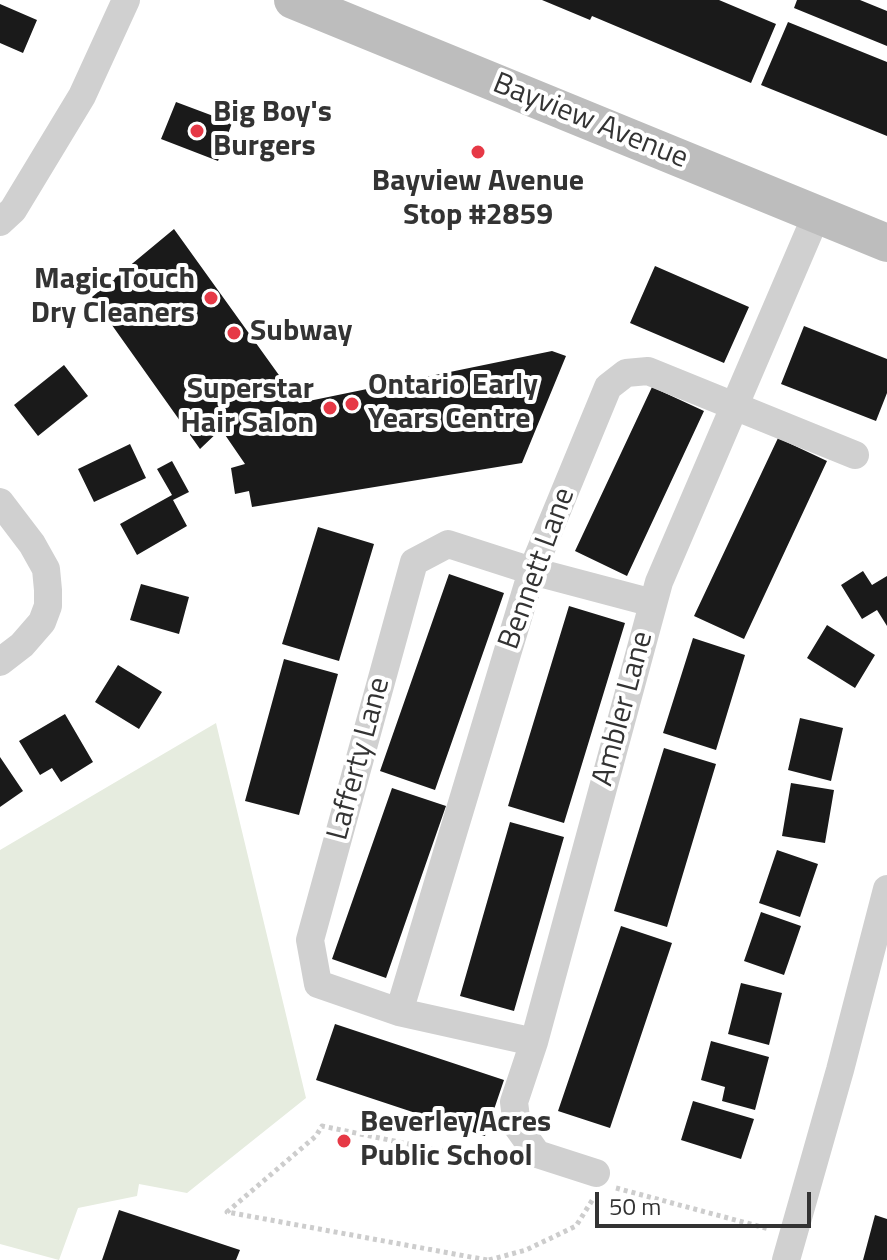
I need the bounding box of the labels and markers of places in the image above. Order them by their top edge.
place label: Big Boy's Burgers [213,96,332,166]
marker: Big Boy's Burgers [188,122,206,140]
marker: Bayview Avenue Stop #2859 [469,143,487,161]
place label: Bayview Avenue Stop #2859 [372,165,584,236]
place label: Magic Touch Dry Cleaners [31,263,195,334]
marker: Magic Touch Dry Cleaners [202,289,220,307]
place label: Subway [250,315,353,351]
marker: Subway [225,324,243,342]
place label: Ontario Early Years Centre [368,369,538,440]
place label: Superstar Hair Salon [181,373,314,444]
marker: Ontario Early Years Centre [343,395,361,413]
marker: Superstar Hair Salon [321,399,339,417]
place label: Beverley Acres Public School [360,1106,551,1176]
marker: Beverley Acres Public School [335,1132,353,1150]

